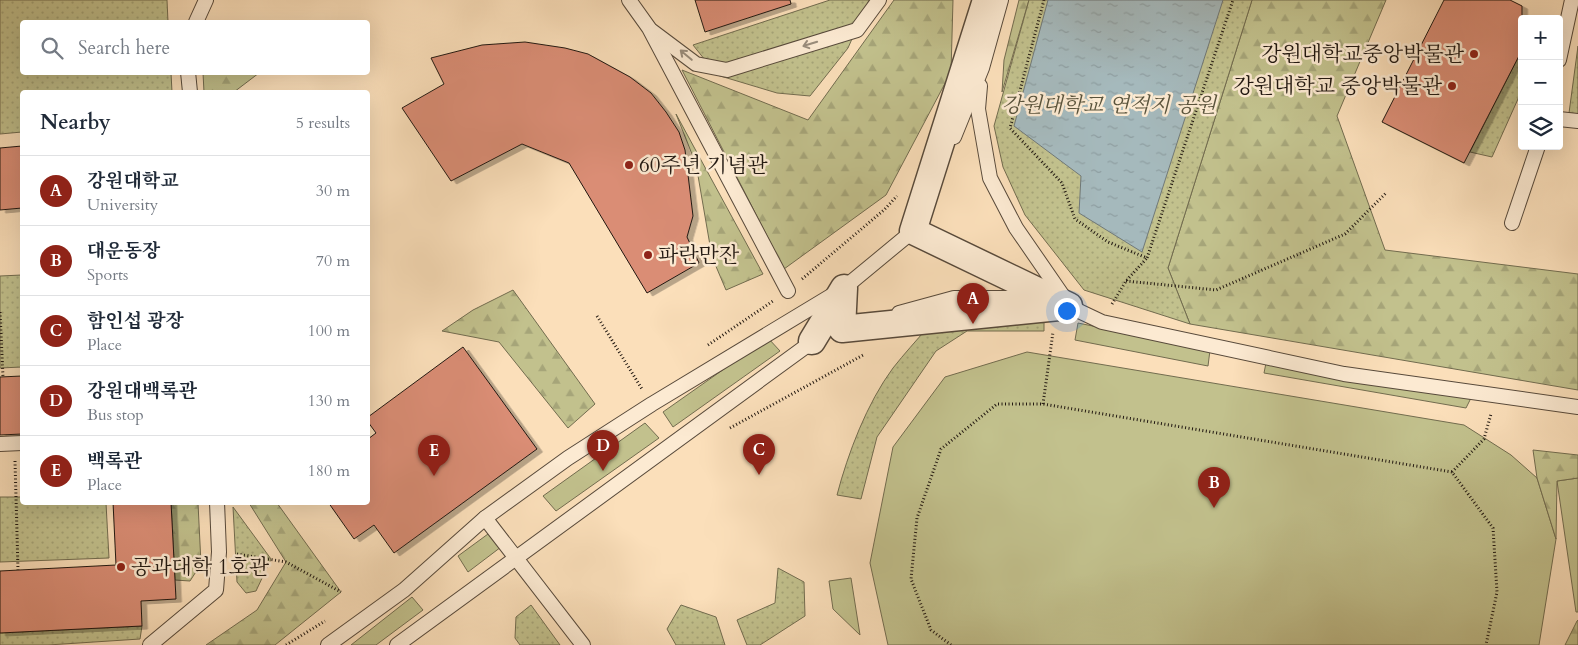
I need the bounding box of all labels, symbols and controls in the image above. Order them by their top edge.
map controls [1518,15,1563,150]
button: + [1518,15,1563,60]
search box [20,20,370,75]
icon: search [38,34,66,62]
text: Search here [78,35,170,61]
one-way arrow [802,40,818,50]
place label: 강원대학교중앙박물관 [1261,40,1465,69]
marker: 강원대학교중앙박물관 [1468,48,1480,60]
one-way arrow [679,50,692,61]
button: − [1518,60,1563,105]
place label: 강원대학교 중앙박물관 [1234,72,1443,101]
marker: 강원대학교 중앙박물관 [1446,80,1458,92]
park label: 강원대학교 연적지 공원 [1002,91,1218,120]
button: layers [1518,105,1563,150]
text: Nearby [40,108,111,137]
text: 5 results [296,112,350,134]
place label: 60주년 기념관 [639,151,768,180]
marker: 60주년 기념관 [623,159,635,171]
text: 강원대학교 [87,168,179,194]
text: A [50,180,62,202]
text: 30 m [316,180,350,202]
text: University [87,194,158,216]
text: 대운동장 [87,238,160,264]
place label: 파란만잔 [658,241,740,270]
marker: 파란만잔 [642,249,654,261]
text: B [50,250,62,272]
text: 70 m [316,250,350,272]
text: Sports [87,264,128,286]
pin: A [957,283,989,324]
your location [1054,298,1080,324]
text: 함인섭 광장 [87,308,184,334]
text: C [50,320,62,342]
text: 100 m [308,320,350,342]
text: Place [87,334,122,356]
text: 강원대백록관 [87,378,197,404]
text: D [49,390,63,412]
text: 130 m [308,390,350,412]
text: Bus stop [87,404,144,426]
pin: D [587,430,619,471]
pin: C [743,434,775,475]
pin: E [418,435,450,476]
text: 백록관 [87,448,142,474]
text: E [51,460,61,482]
text: 180 m [308,460,350,482]
pin: B [1198,467,1230,508]
text: Place [87,474,122,496]
place label: 공과대학 1호관 [131,553,270,582]
marker: 공과대학 1호관 [115,561,127,573]

